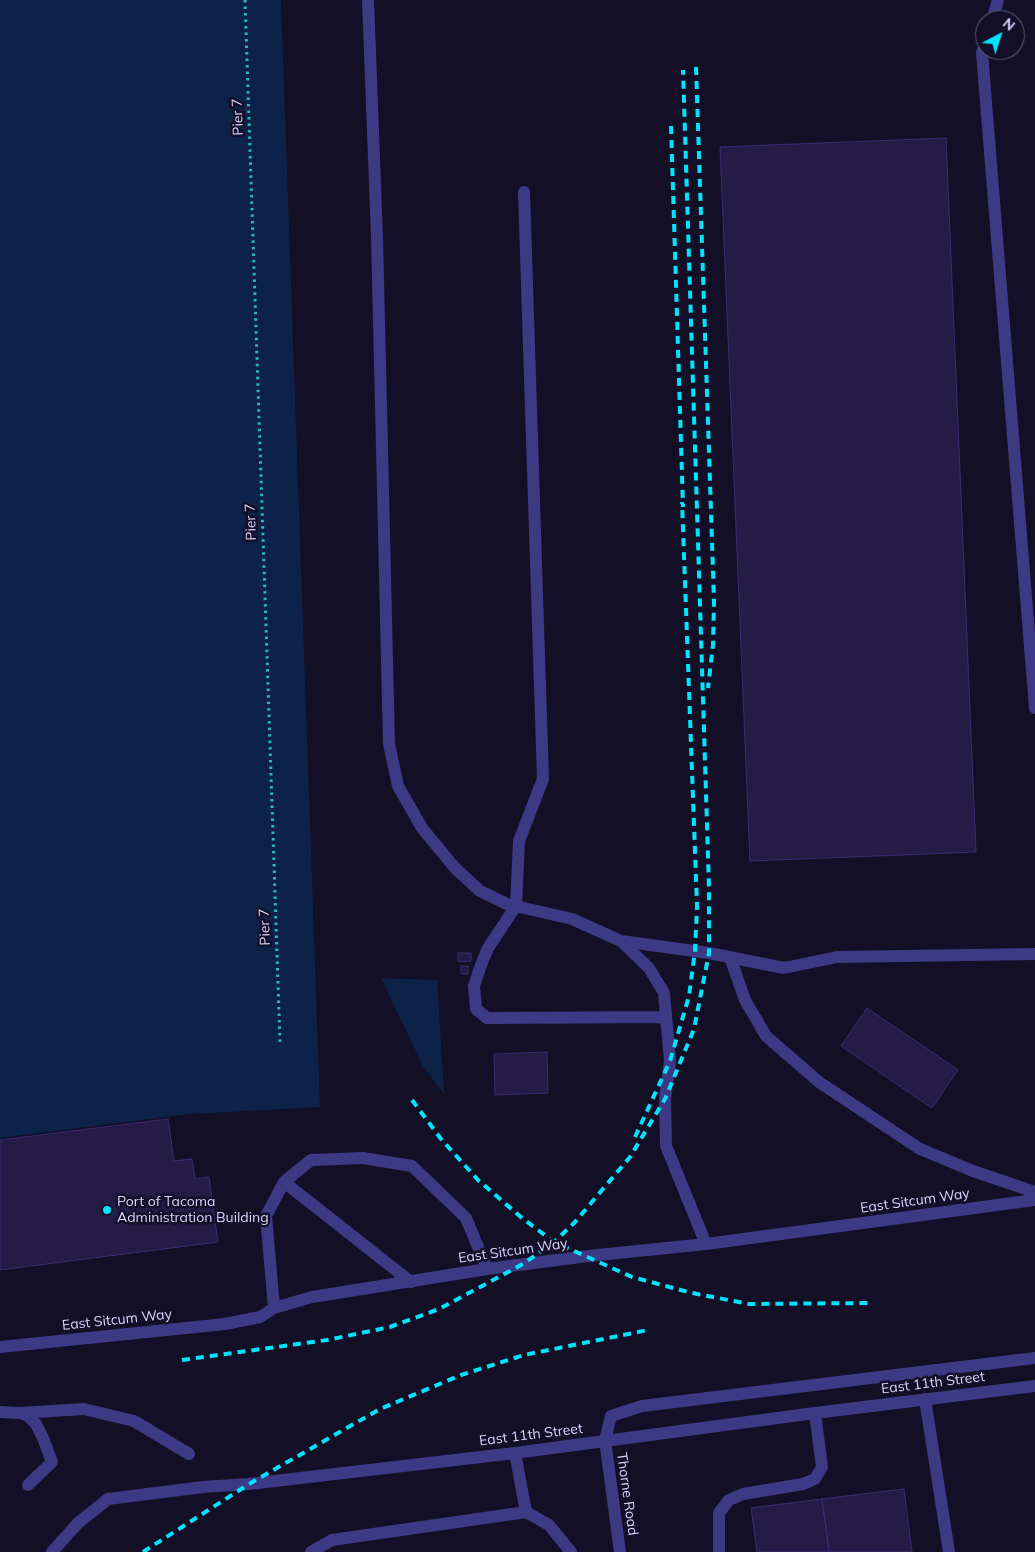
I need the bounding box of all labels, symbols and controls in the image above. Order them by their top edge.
north arrow [975,10,1025,60]
text: N [999,14,1019,35]
street label: Pier 7 [229,98,247,136]
street label: Pier 7 [242,503,260,541]
street label: Pier 7 [256,908,274,946]
street label: East Sitcum Way [859,1185,971,1217]
place label: Port of Tacoma Administration Building [117,1194,269,1226]
marker: Port of Tacoma Administration Building [101,1204,113,1216]
street label: East Sitcum Way [457,1235,569,1267]
street label: East Sitcum Way [61,1306,173,1334]
street label: East 11th Street [880,1368,986,1398]
street label: East 11th Street [478,1420,584,1450]
street label: Thorne Road [613,1451,641,1537]

